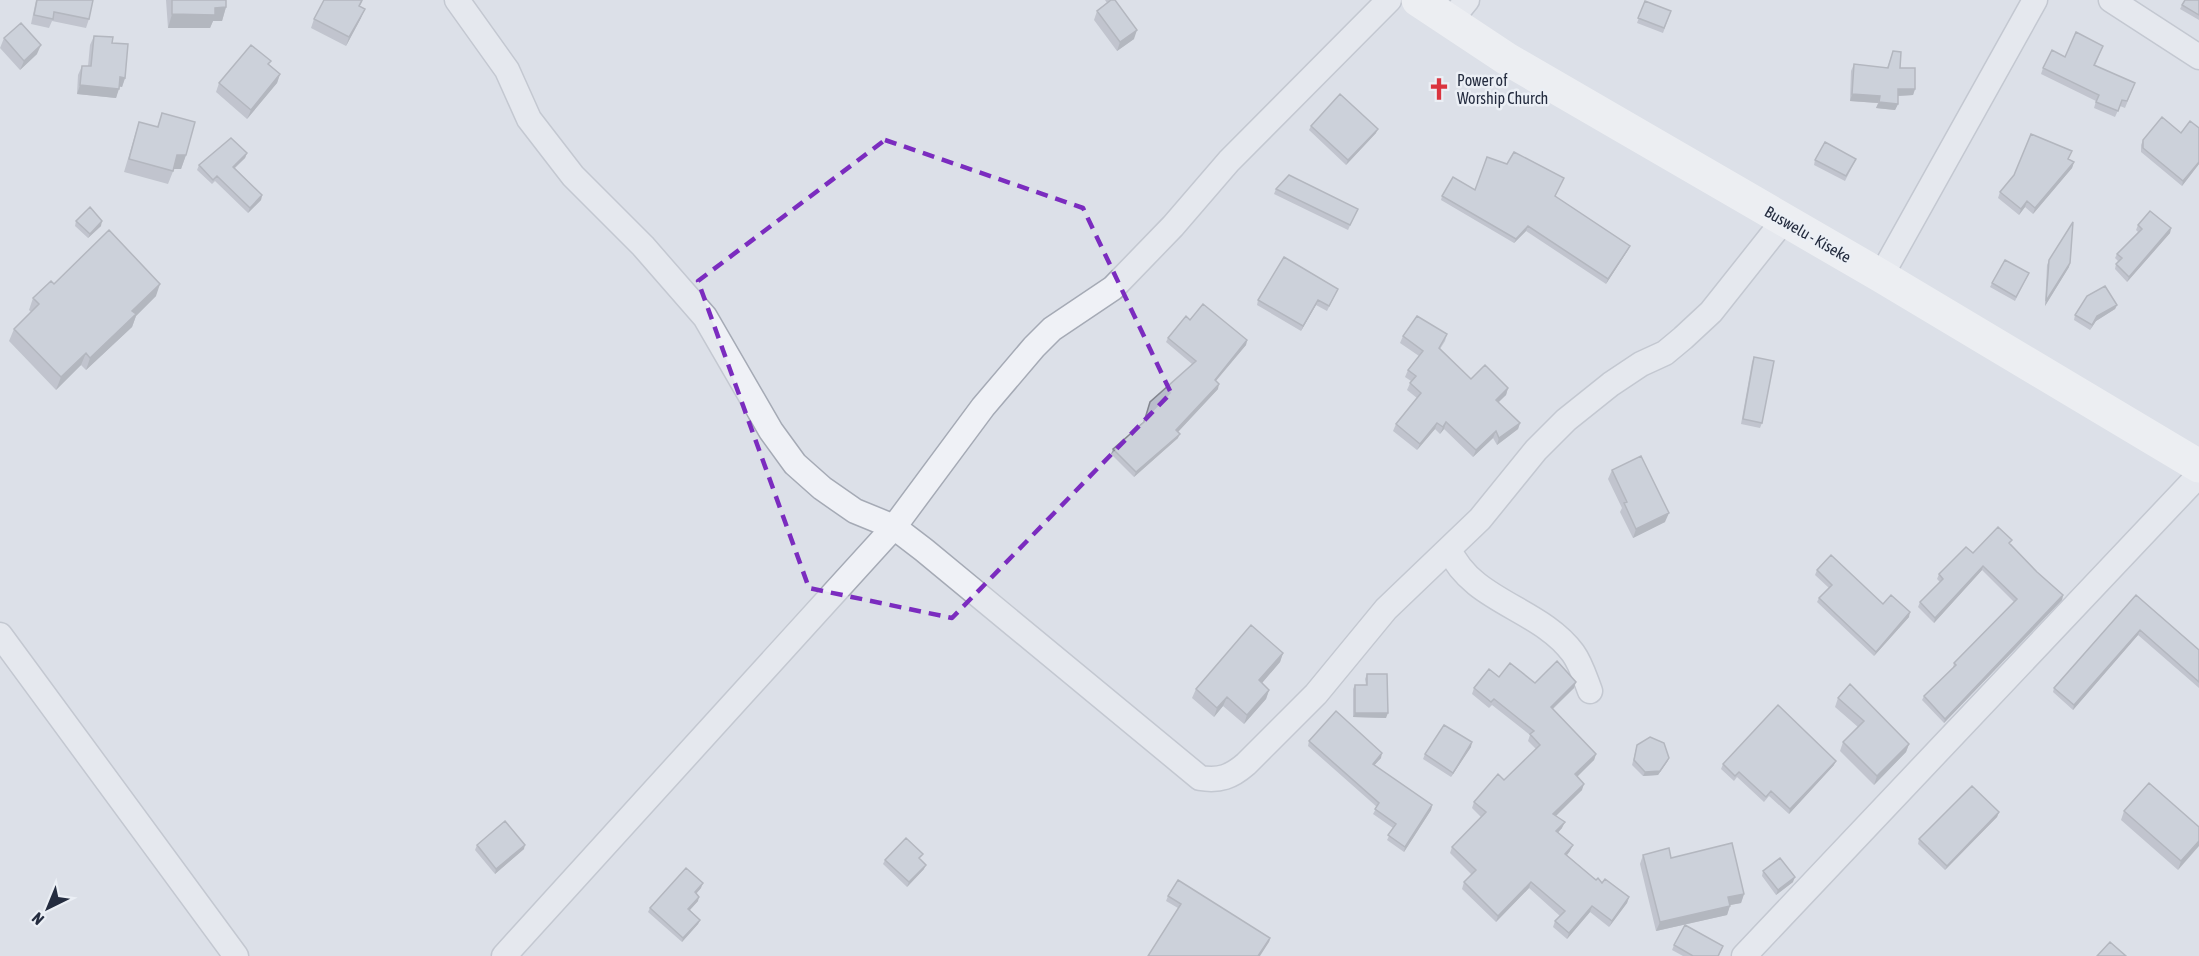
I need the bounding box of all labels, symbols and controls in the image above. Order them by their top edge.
place label: Power of Worship Church [1457,71,1548,108]
church icon: Power of Worship Church [1426,76,1452,102]
street label: Buswelu - Kiseke [1762,202,1854,266]
north arrow [18,878,78,938]
text: N [28,909,47,929]

